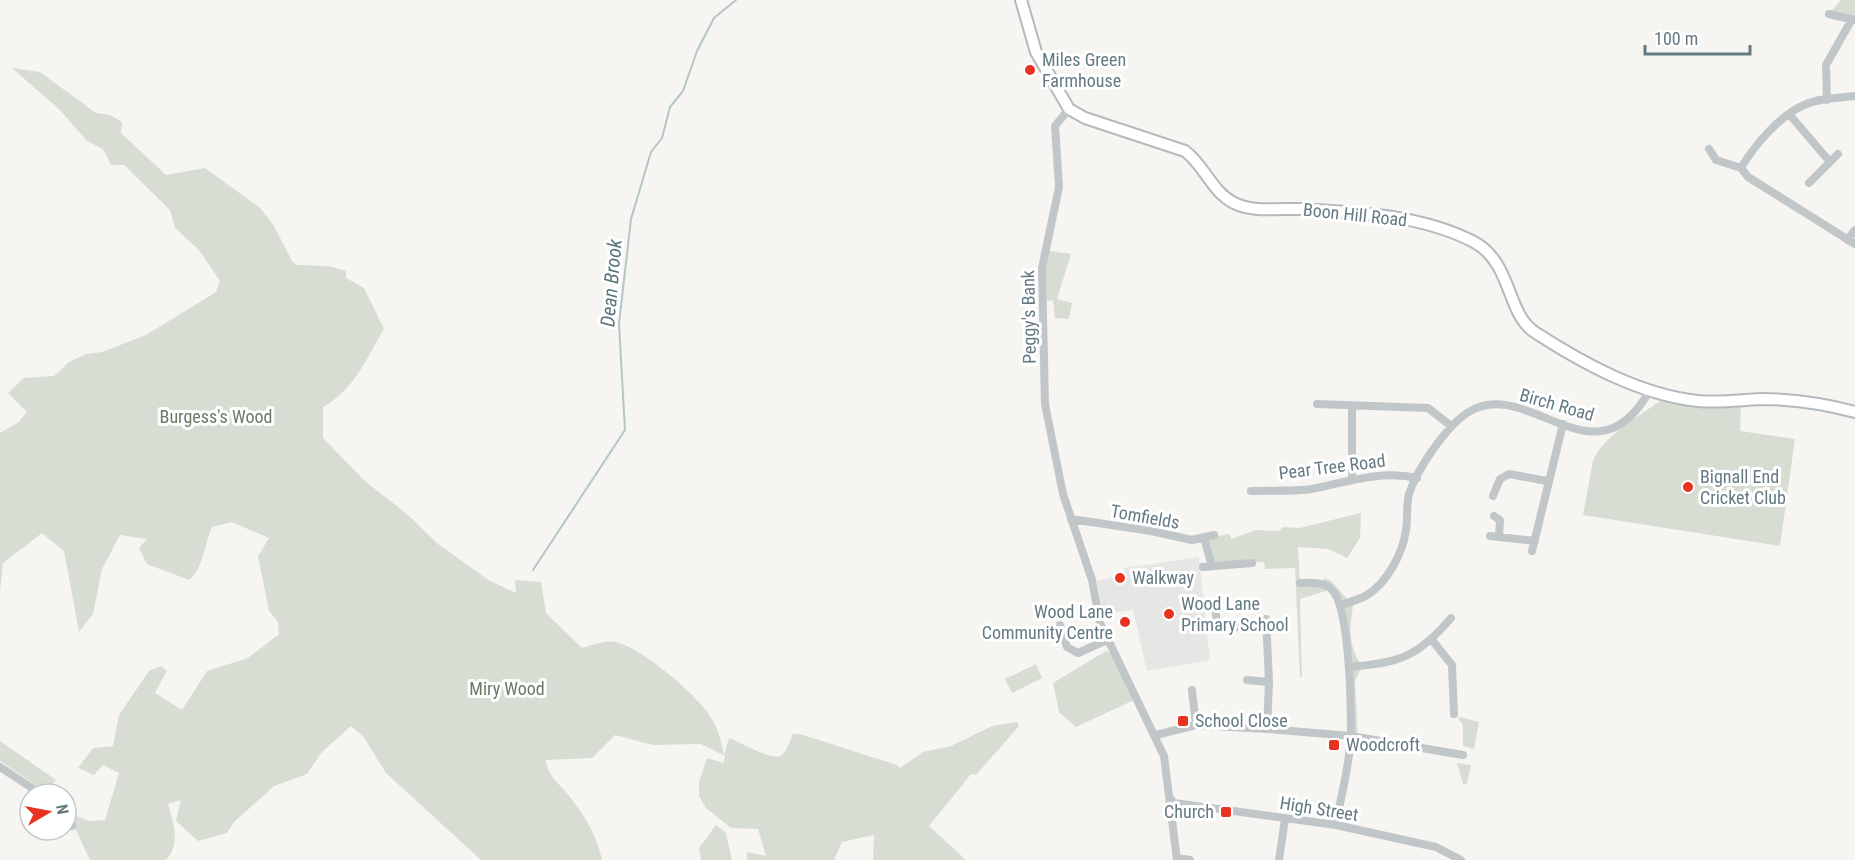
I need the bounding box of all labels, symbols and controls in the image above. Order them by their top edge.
scale bar [1645,18,1750,56]
text: 100 m [1654,28,1698,49]
place label: Miles Green Farmhouse [1042,49,1126,91]
marker: Miles Green Farmhouse [1023,63,1037,77]
street label: Boon Hill Road [1302,199,1408,230]
water label: Dean Brook [595,237,627,328]
street label: Peggy's Bank [1017,270,1040,364]
street label: Birch Road [1517,384,1597,425]
park label: Burgess's Wood [160,406,272,427]
street label: Pear Tree Road [1277,450,1386,483]
place label: Bignall End Cricket Club [1700,466,1786,508]
marker: Bignall End Cricket Club [1681,480,1695,494]
street label: Tomfields [1109,500,1181,533]
place label: Walkway [1132,567,1194,588]
marker: Walkway [1113,571,1127,585]
place label: Wood Lane Primary School [1181,593,1289,635]
place label: Wood Lane Community Centre [982,601,1113,643]
marker: Wood Lane Primary School [1162,607,1176,621]
marker: Wood Lane Community Centre [1118,615,1132,629]
park label: Miry Wood [469,678,545,699]
place label: School Close [1195,710,1288,731]
marker: School Close [1176,714,1190,728]
place label: Woodcroft [1346,734,1420,755]
marker: Woodcroft [1327,738,1341,752]
north arrow [18,782,78,842]
street label: High Street [1278,792,1360,825]
place label: Church [1164,801,1214,822]
text: N [52,803,72,816]
marker: Church [1219,805,1233,819]

